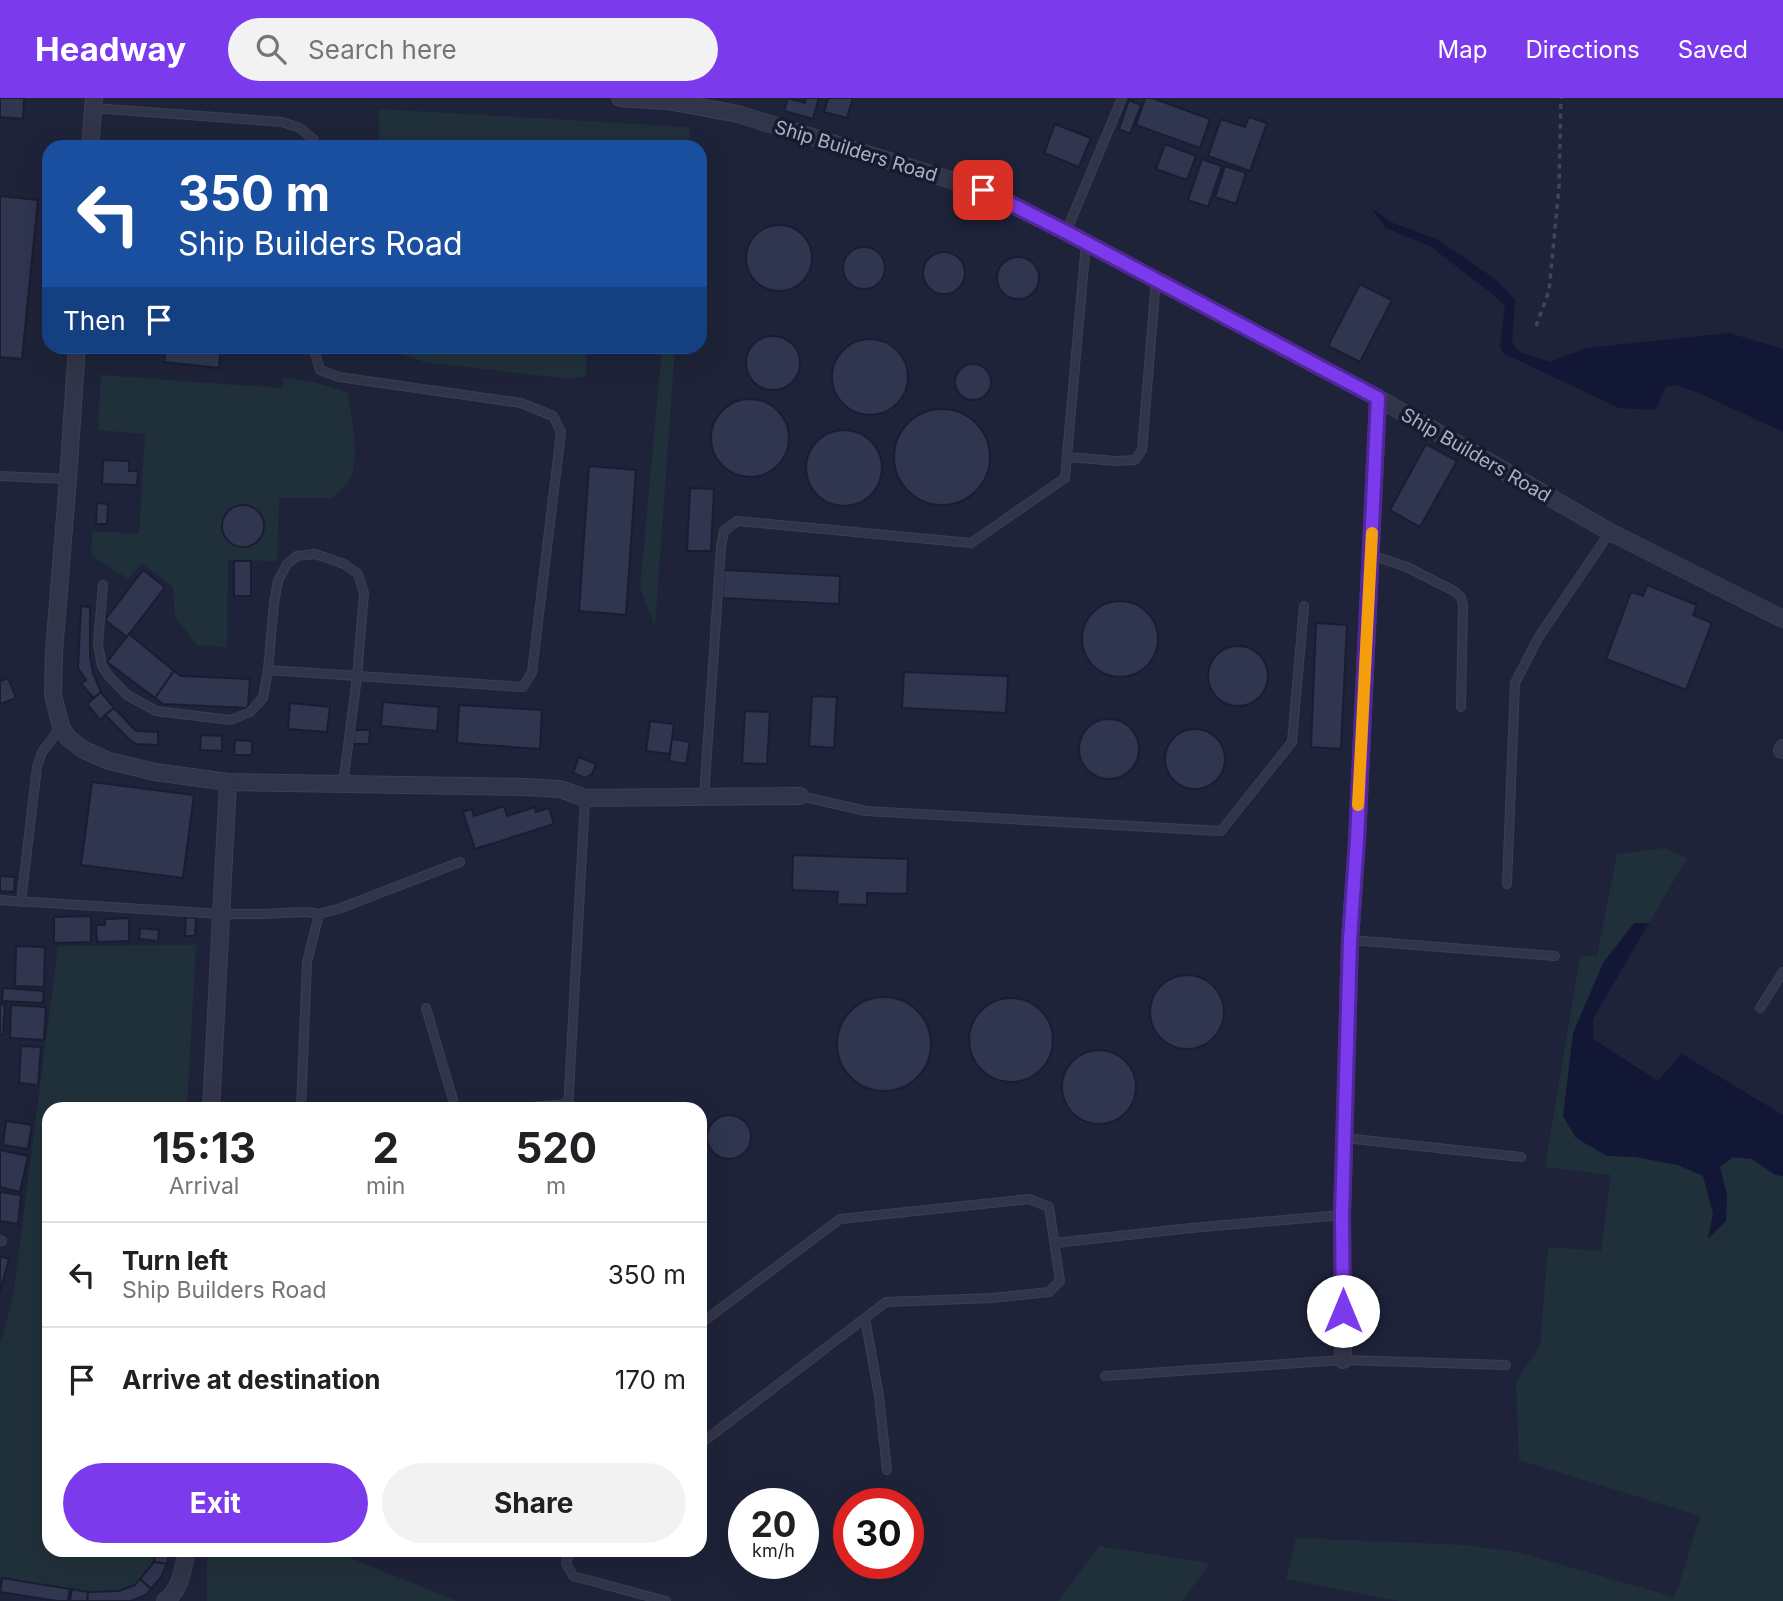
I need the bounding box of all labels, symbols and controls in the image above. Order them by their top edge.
search box [228,18,718,81]
text: Headway [35,29,186,69]
icon: search [252,30,290,68]
text: Search here [308,34,457,65]
text: Map [1438,35,1487,64]
text: Directions [1525,35,1640,64]
text: Saved [1678,35,1748,64]
street label: Ship Builders Road [772,115,940,187]
pin [953,160,1013,220]
text: 350 m [178,164,330,223]
icon: left [63,168,154,259]
icon: arrive [964,171,1002,209]
text: Ship Builders Road [178,224,463,263]
icon: arrive [140,301,178,339]
text: Then [63,305,126,336]
street label: Ship Builders Road [1397,403,1555,507]
text: 15:13 [152,1122,256,1173]
text: 2 [373,1122,399,1173]
text: 520 [515,1122,597,1173]
text: Arrival [169,1172,239,1200]
text: min [366,1172,405,1200]
text: m [546,1172,566,1200]
text: Turn left [122,1245,228,1276]
icon: left [63,1256,101,1294]
text: 350 m [608,1259,686,1290]
position arrow [1306,1274,1380,1348]
text: Ship Builders Road [122,1276,327,1304]
icon: arrive [63,1361,101,1399]
text: Arrive at destination [122,1364,381,1395]
text: 170 m [615,1364,686,1395]
button: Exit [63,1463,368,1543]
button: Share [382,1463,686,1543]
speed limit sign: 30 [833,1488,924,1579]
text: 20 [751,1503,796,1545]
text: km/h [752,1540,795,1561]

